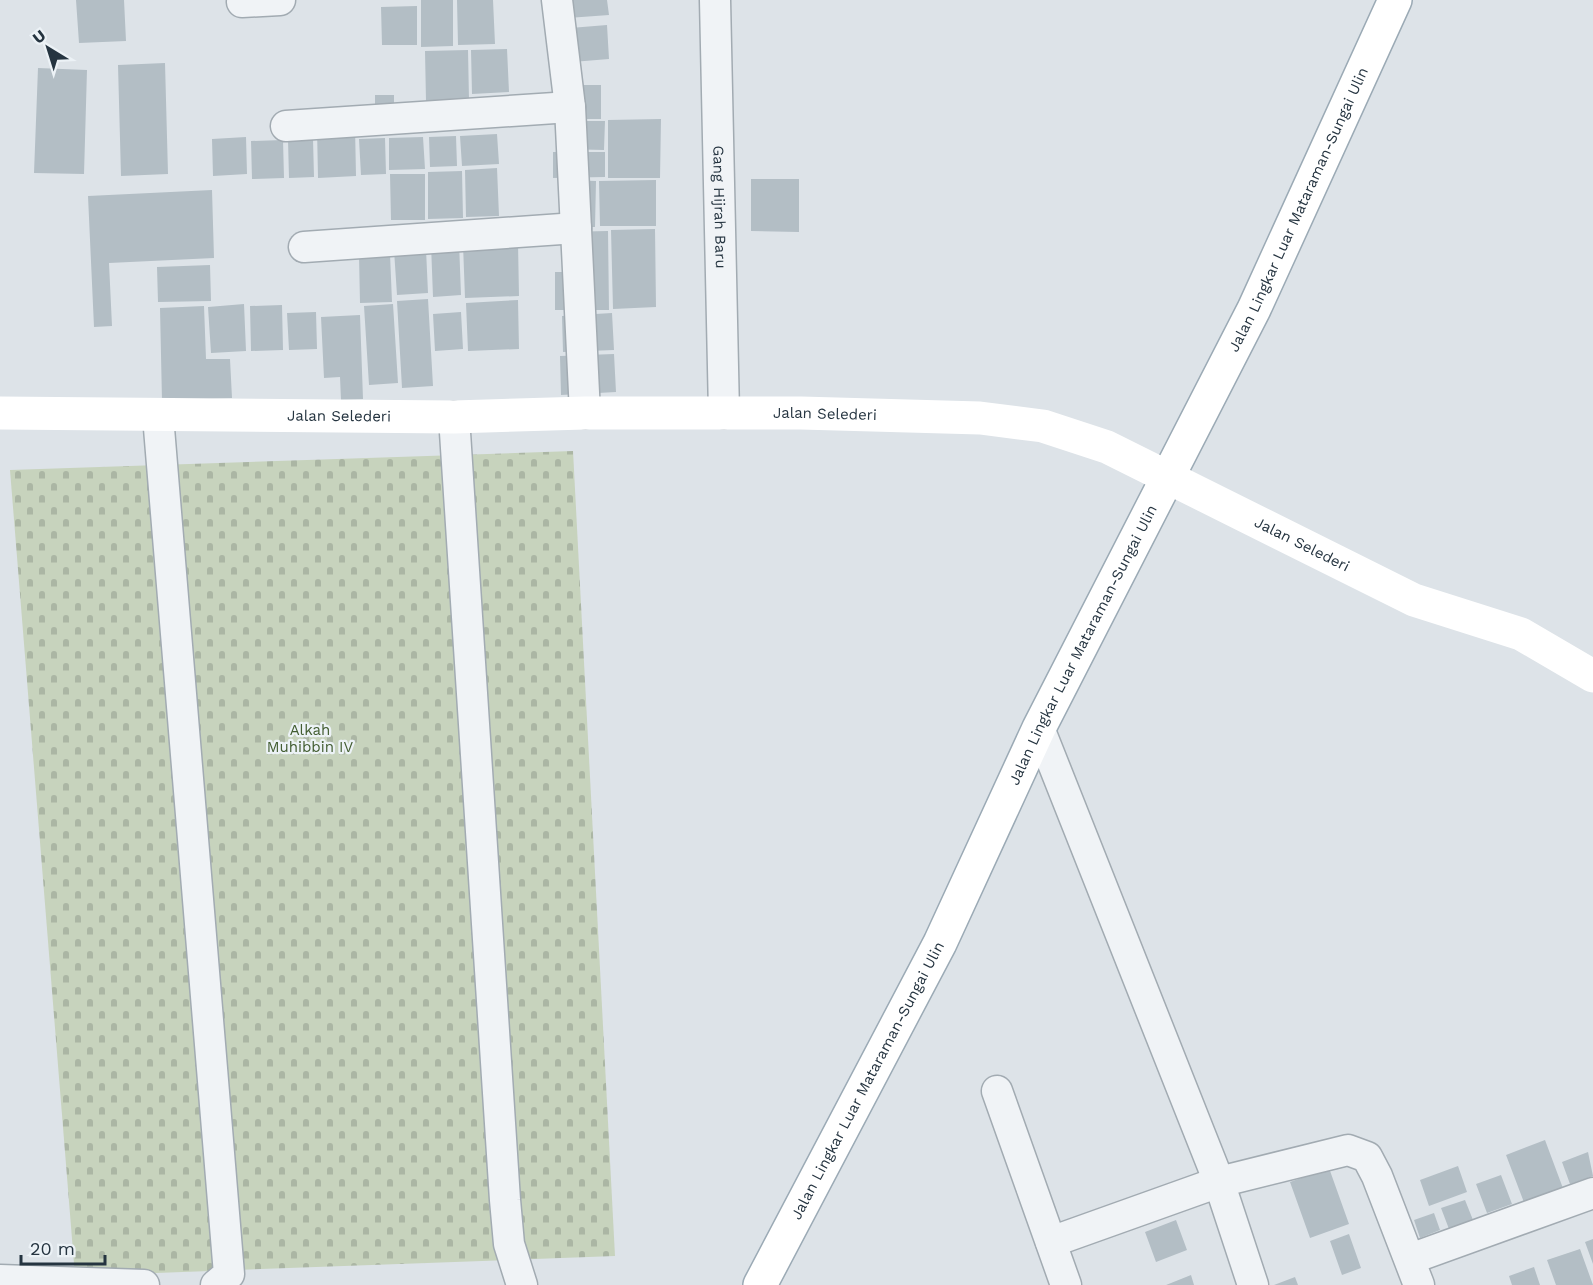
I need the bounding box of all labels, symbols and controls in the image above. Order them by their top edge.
north arrow [18,18,78,78]
text: U [29,26,49,48]
street label: Jalan Lingkar Luar Mataraman-Sungai Ulin [1225,65,1372,355]
street label: Gang Hijrah Baru [709,145,730,269]
street label: Jalan Selederi [773,404,877,424]
street label: Jalan Selederi [287,407,391,425]
street label: Jalan Lingkar Luar Mataraman-Sungai Ulin [1005,502,1161,788]
street label: Jalan Selederi [1252,513,1353,575]
park label: Alkah Muhibbin IV [267,721,354,756]
street label: Jalan Lingkar Luar Mataraman-Sungai Ulin [787,939,948,1223]
scale bar [21,1228,105,1266]
text: 20 m [30,1238,75,1259]

